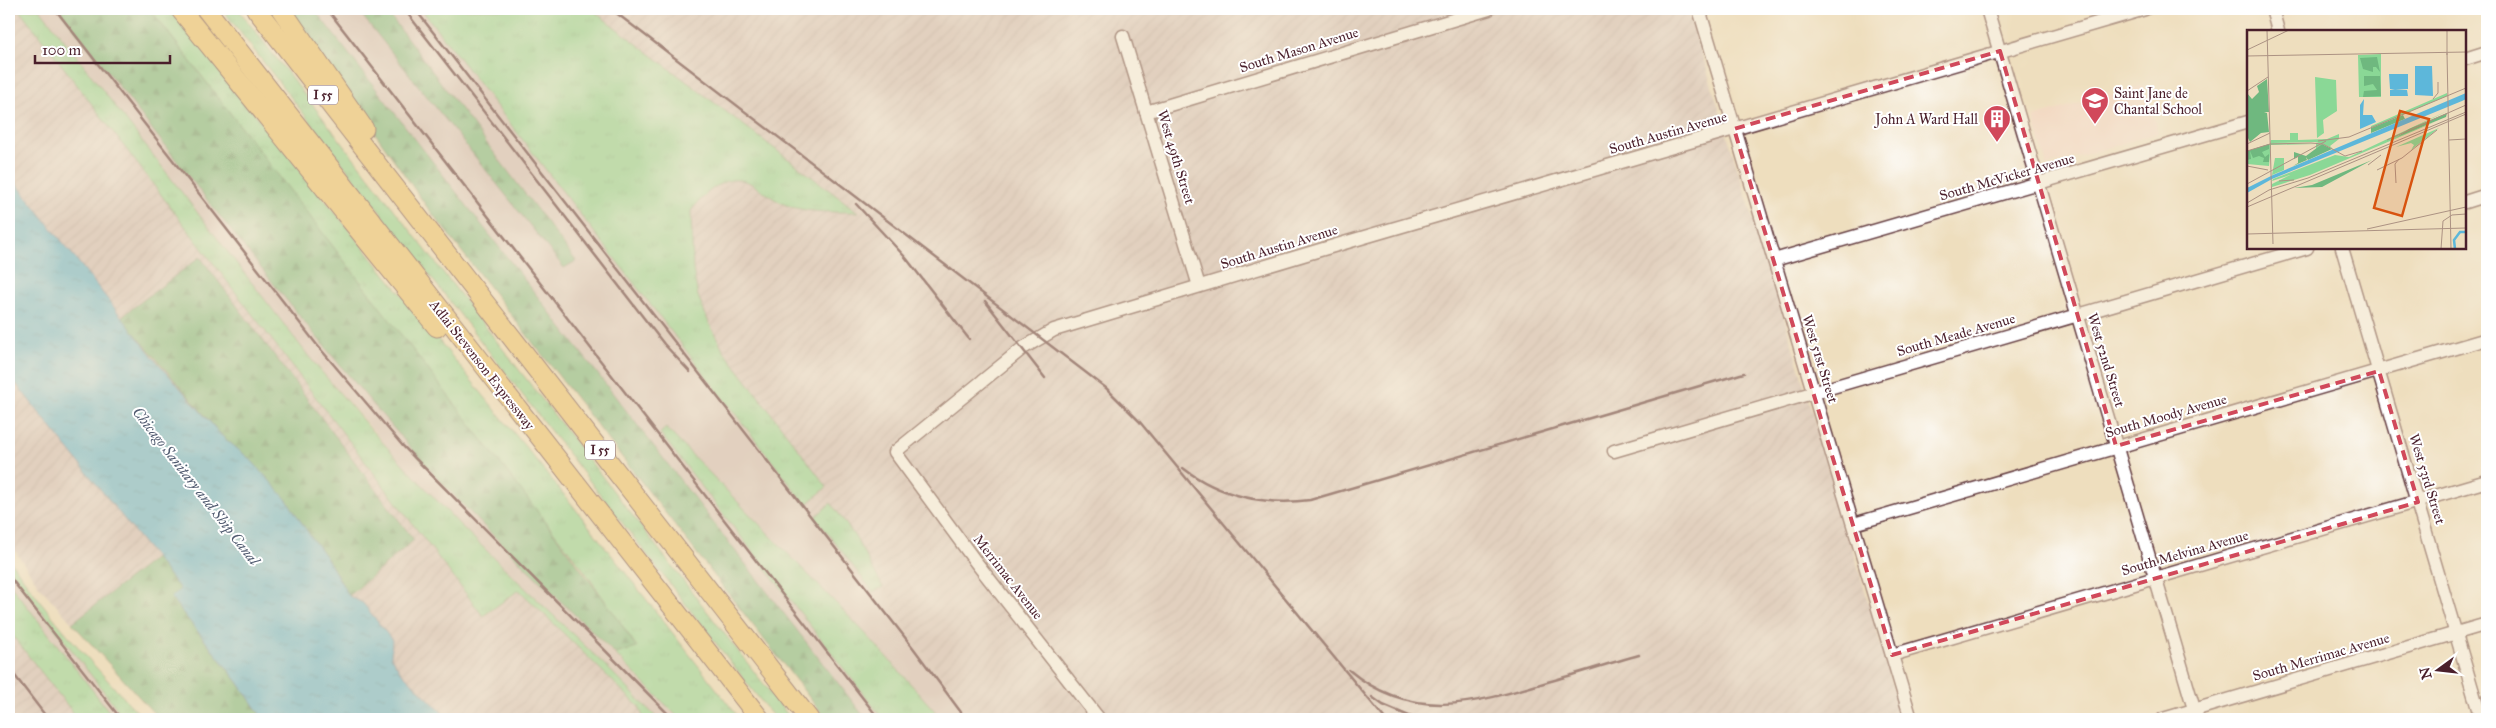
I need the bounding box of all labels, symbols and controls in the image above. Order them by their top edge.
street label: South Mason Avenue [1237,24,1361,76]
inset map [2247,30,2466,249]
scale bar [35,32,170,64]
text: 100 m [42,41,82,59]
place label: Saint Jane de Chantal School [2114,85,2202,118]
road number: I 55 [308,86,338,104]
school or university icon: Saint Jane de Chantal School [2080,86,2110,125]
building icon: John A Ward Hall [1982,104,2012,143]
street label: West 49th Street [1154,108,1198,206]
street label: South Austin Avenue [1607,108,1729,158]
place label: John A Ward Hall [1873,111,1978,129]
street label: South McVicker Avenue [1938,150,2077,204]
street label: South Austin Avenue [1218,221,1340,273]
street label: Adlai Stevenson Expressway [425,296,538,434]
street label: South Meade Avenue [1895,310,2017,360]
street label: West 52nd Street [2084,311,2128,409]
street label: West 51st Street [1798,313,1842,405]
street label: South Moody Avenue [2103,390,2229,441]
water label: Chicago Sanitary and Ship Canal [128,403,264,571]
street label: West 53rd Street [2405,432,2449,526]
road number: I 55 [585,440,615,460]
street label: South Melvina Avenue [2120,527,2251,579]
street label: Merrimac Avenue [970,531,1047,623]
street label: South Merrimac Avenue [2251,629,2392,685]
north arrow [2414,646,2464,696]
text: N [2416,665,2436,681]

